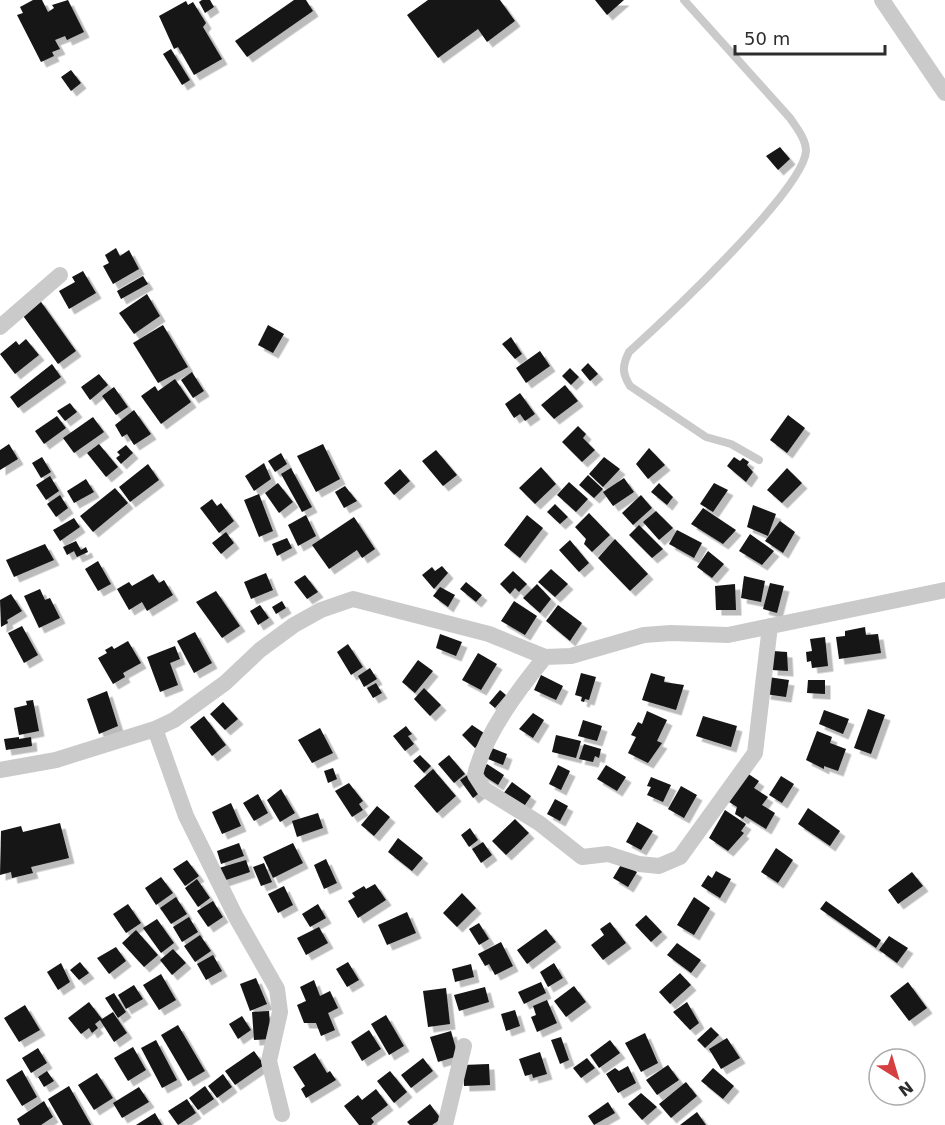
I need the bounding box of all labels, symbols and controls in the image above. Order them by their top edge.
scale bar [735,18,885,56]
text: 50 m [744,28,790,49]
north arrow [867,1047,927,1107]
text: N [895,1077,917,1100]

